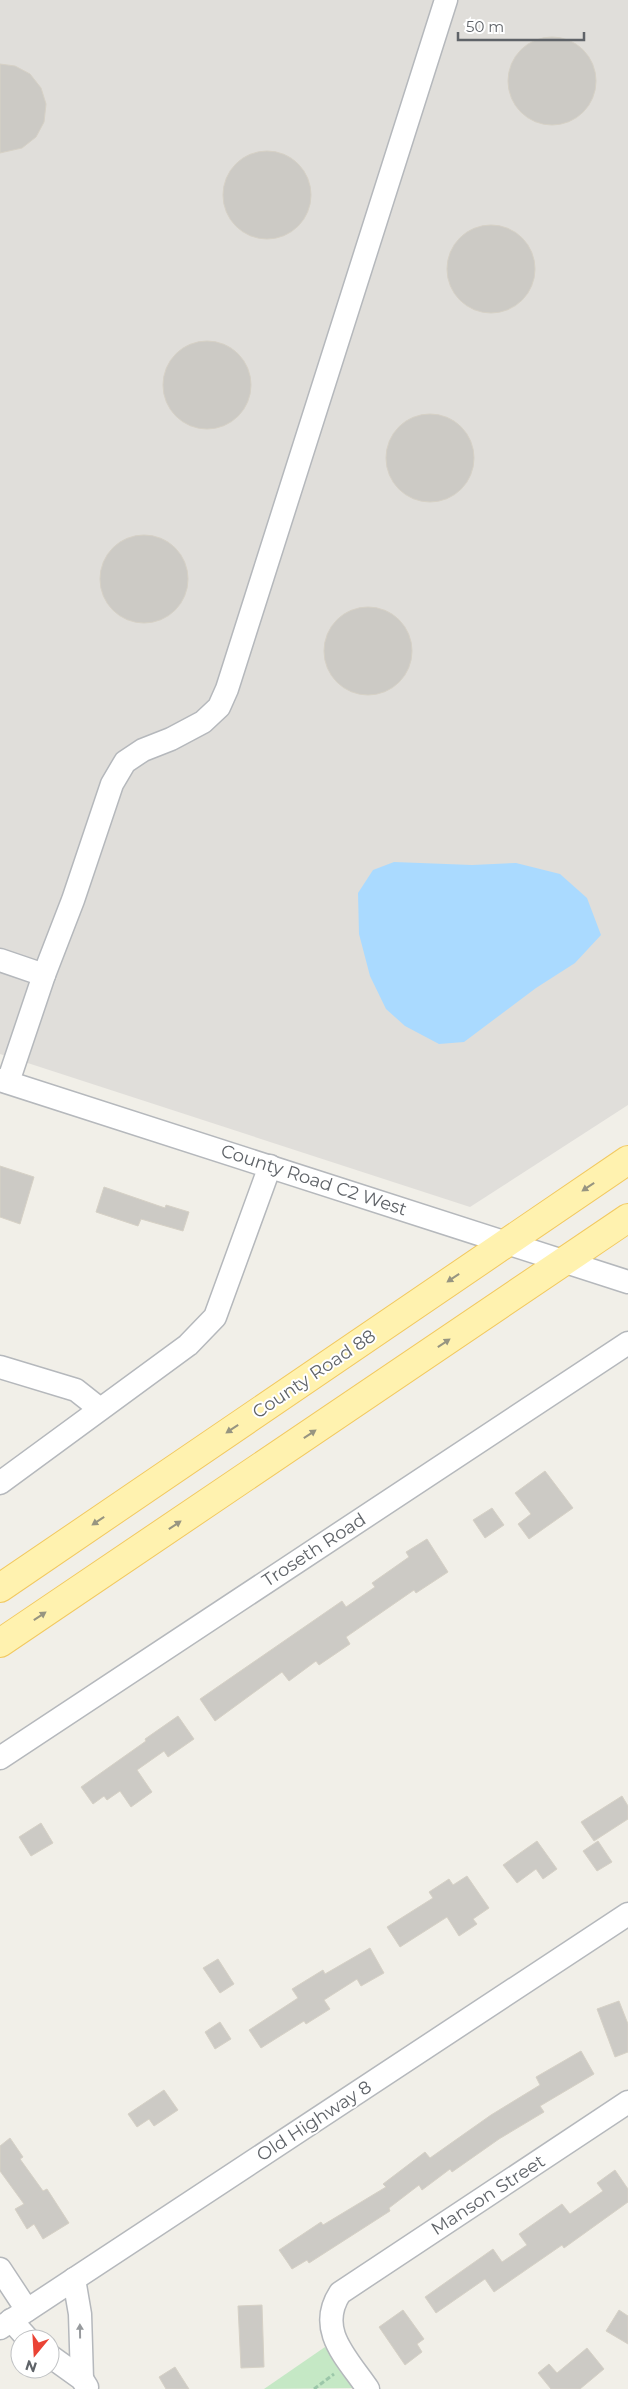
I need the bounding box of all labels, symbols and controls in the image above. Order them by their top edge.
scale bar [458,10,584,42]
text: 50 m [466,17,504,36]
street label: County Road C2 West [218,1140,410,1220]
one-way arrow [581,1182,594,1192]
one-way arrow [446,1273,460,1283]
street label: County Road 88 [248,1325,380,1423]
one-way arrow [437,1338,451,1348]
one-way arrow [226,1424,239,1434]
one-way arrow [303,1429,316,1439]
street label: Troseth Road [258,1508,370,1592]
one-way arrow [91,1516,105,1526]
one-way arrow [168,1520,182,1530]
one-way arrow [34,1611,47,1621]
street label: Old Highway 8 [253,2076,375,2166]
street label: Manson Street [427,2150,549,2240]
one-way arrow [76,2322,84,2338]
north arrow [10,2329,60,2379]
text: N [23,2356,39,2377]

